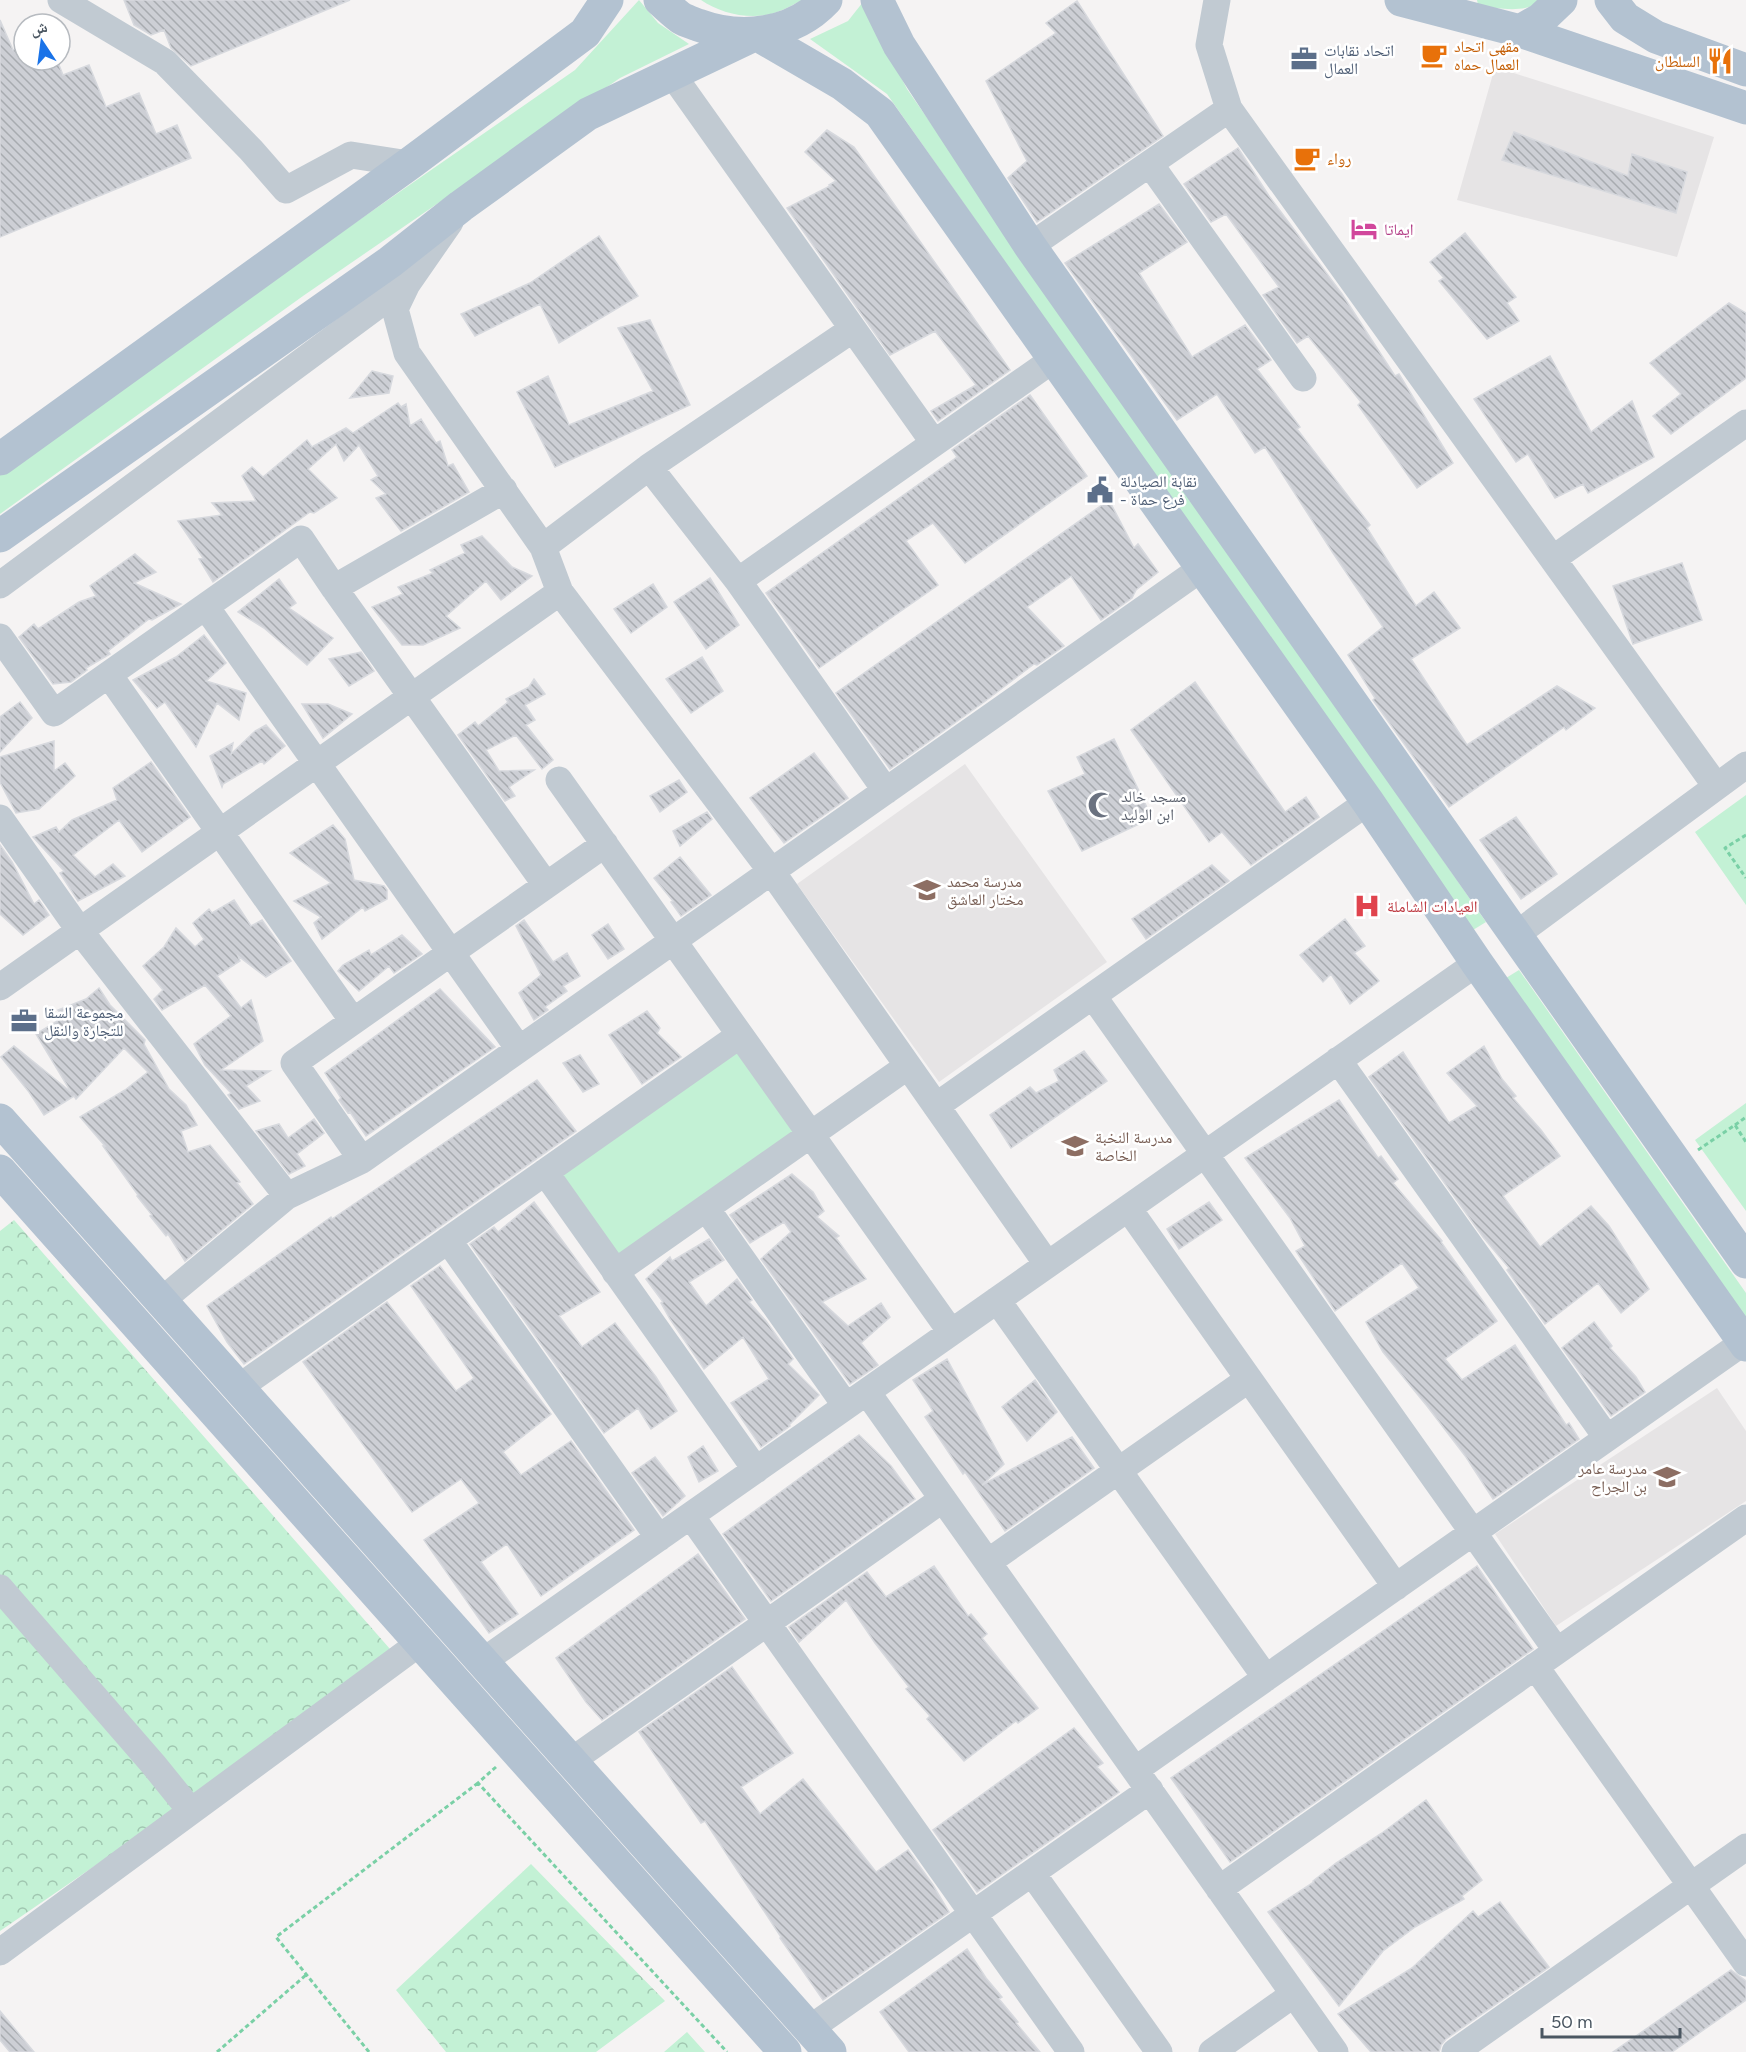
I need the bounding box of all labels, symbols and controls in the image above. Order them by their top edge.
north arrow [12,12,72,72]
text: ش [28,17,49,39]
place label: مقهى اتحاد العمال حماه [1454,37,1519,75]
cafe icon: مقهى اتحاد العمال حماه [1419,40,1449,70]
place label: اتحاد نقابات العمال [1324,41,1394,79]
office icon: اتحاد نقابات العمال [1289,44,1319,74]
restaurant icon: السلطان [1705,46,1735,76]
place label: السلطان [1655,52,1700,72]
cafe icon: رواء [1292,143,1322,173]
place label: رواء [1327,149,1351,168]
hotel icon: ايماتا [1349,214,1379,244]
place label: ايماتا [1384,220,1414,239]
place label: نقابة الصيادلة - فرع حماة [1120,472,1197,510]
public building icon: نقابة الصيادلة - فرع حماة [1085,475,1115,505]
place label: مسجد خالد ابن الوليد [1121,787,1186,825]
mosque icon: مسجد خالد ابن الوليد [1086,790,1116,820]
place label: مدرسة محمد مختار العاشق [947,872,1024,910]
school or university icon: مدرسة محمد مختار العاشق [912,875,942,905]
hospital icon: العيادات الشاملة [1352,891,1382,921]
place label: العيادات الشاملة [1387,897,1478,916]
place label: مجموعة السقا للتجارة والنقل [44,1003,123,1041]
office icon: مجموعة السقا للتجارة والنقل [9,1006,39,1036]
place label: مدرسة النخبة الخاصة [1095,1128,1172,1165]
school or university icon: مدرسة النخبة الخاصة [1060,1131,1090,1161]
place label: مدرسة عامر بن الجراح [1577,1459,1647,1497]
school or university icon: مدرسة عامر بن الجراح [1652,1462,1682,1492]
scale bar [1542,2001,1680,2039]
text: 50 m [1551,2011,1593,2033]

